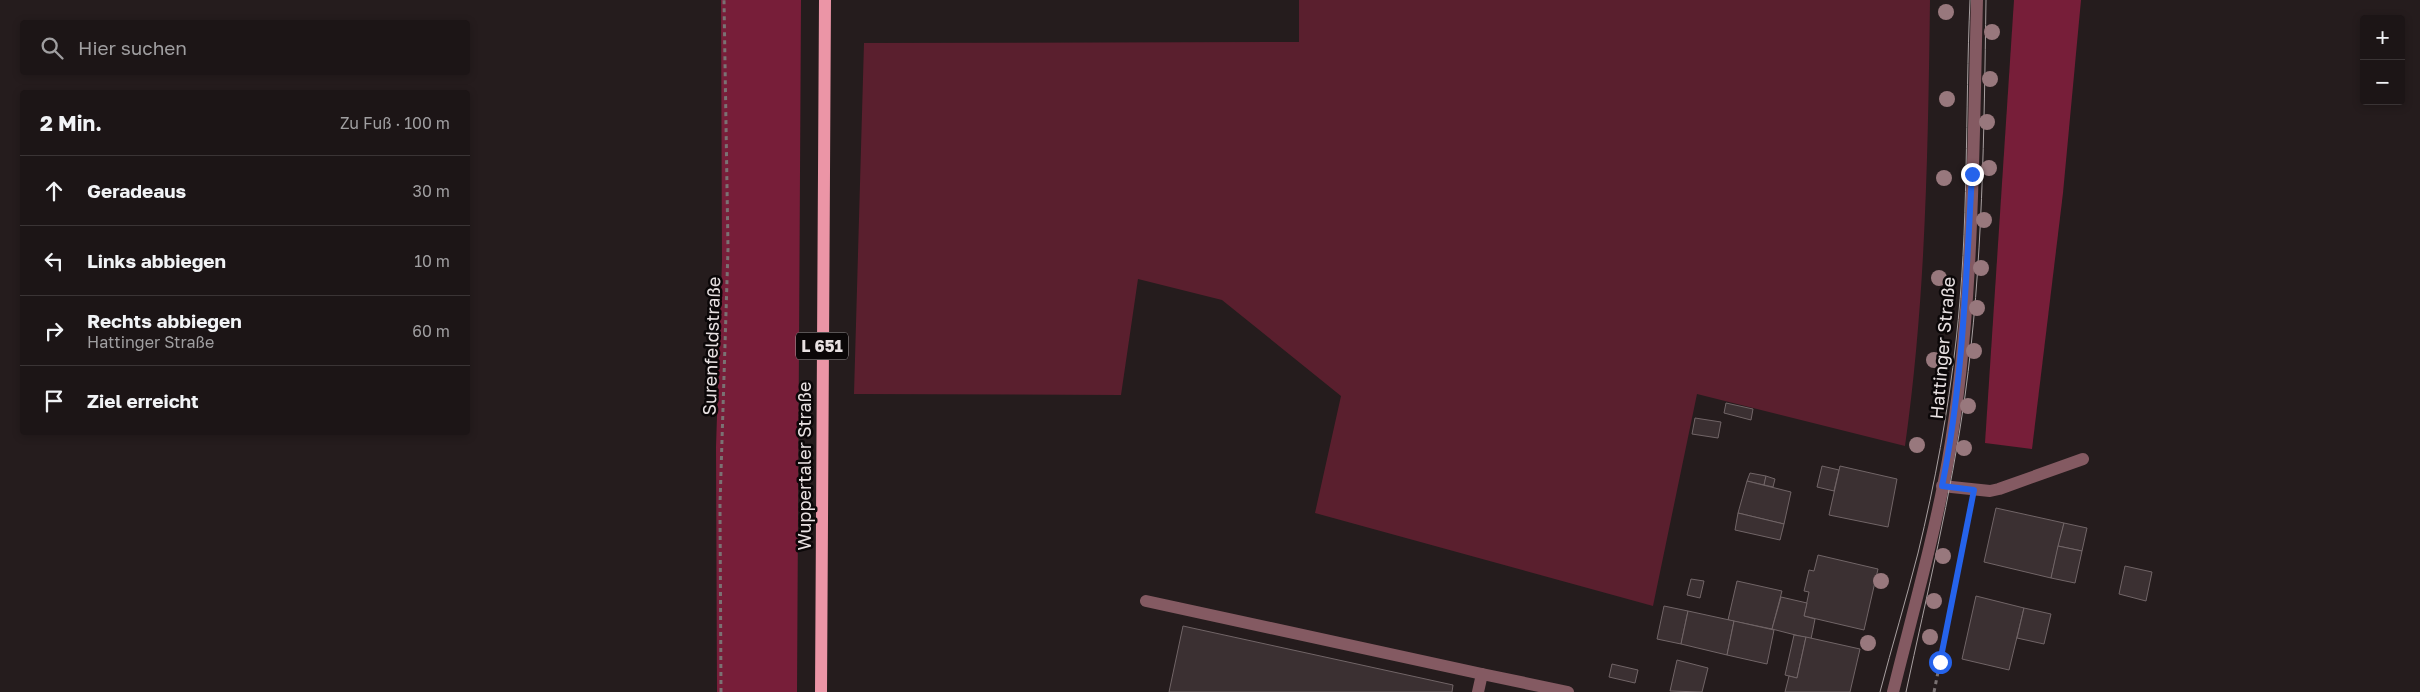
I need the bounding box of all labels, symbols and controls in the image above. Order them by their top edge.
map controls [2360,15,2405,105]
button: + [2360,15,2405,60]
search box [20,20,470,75]
icon: search [38,34,66,62]
text: Hier suchen [78,36,187,59]
button: − [2360,60,2405,105]
text: 2 Min. [40,110,102,136]
text: Zu Fuß · 100 m [340,113,450,133]
route end [1961,163,1984,186]
icon: ahead [40,177,68,205]
text: Geradeaus [87,179,186,202]
text: 30 m [413,181,450,201]
icon: left [40,247,68,275]
text: Links abbiegen [87,249,226,272]
text: 10 m [414,251,450,271]
street label: Surenfeldstraße [698,276,724,416]
street label: Hattinger Straße [1925,276,1959,420]
text: Rechts abbiegen [87,309,242,332]
icon: right [40,317,68,345]
text: 60 m [412,321,450,341]
text: Hattinger Straße [87,332,214,352]
road number: L 651 [796,332,848,360]
street label: Wuppertaler Straße [793,382,815,550]
icon: arrive [40,387,68,415]
text: Ziel erreicht [87,389,199,412]
route start [1929,651,1952,674]

